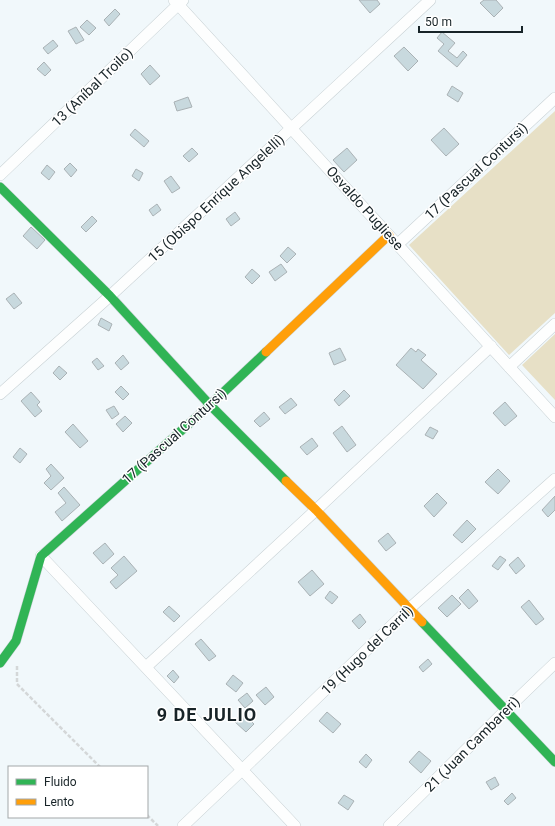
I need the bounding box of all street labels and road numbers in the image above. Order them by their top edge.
street label: 13 (Aníbal Troilo) [48,44,137,130]
street label: 17 (Pascual Contursi) [421,119,531,223]
street label: 15 (Obispo Enrique Angelelli) [145,131,288,266]
street label: Osvaldo Pugliese [323,163,407,253]
street label: 17 (Pascual Contursi) [119,385,230,488]
street label: 19 (Hugo del Carril) [318,602,417,699]
street label: 21 (Juan Cambareri) [421,693,524,796]

